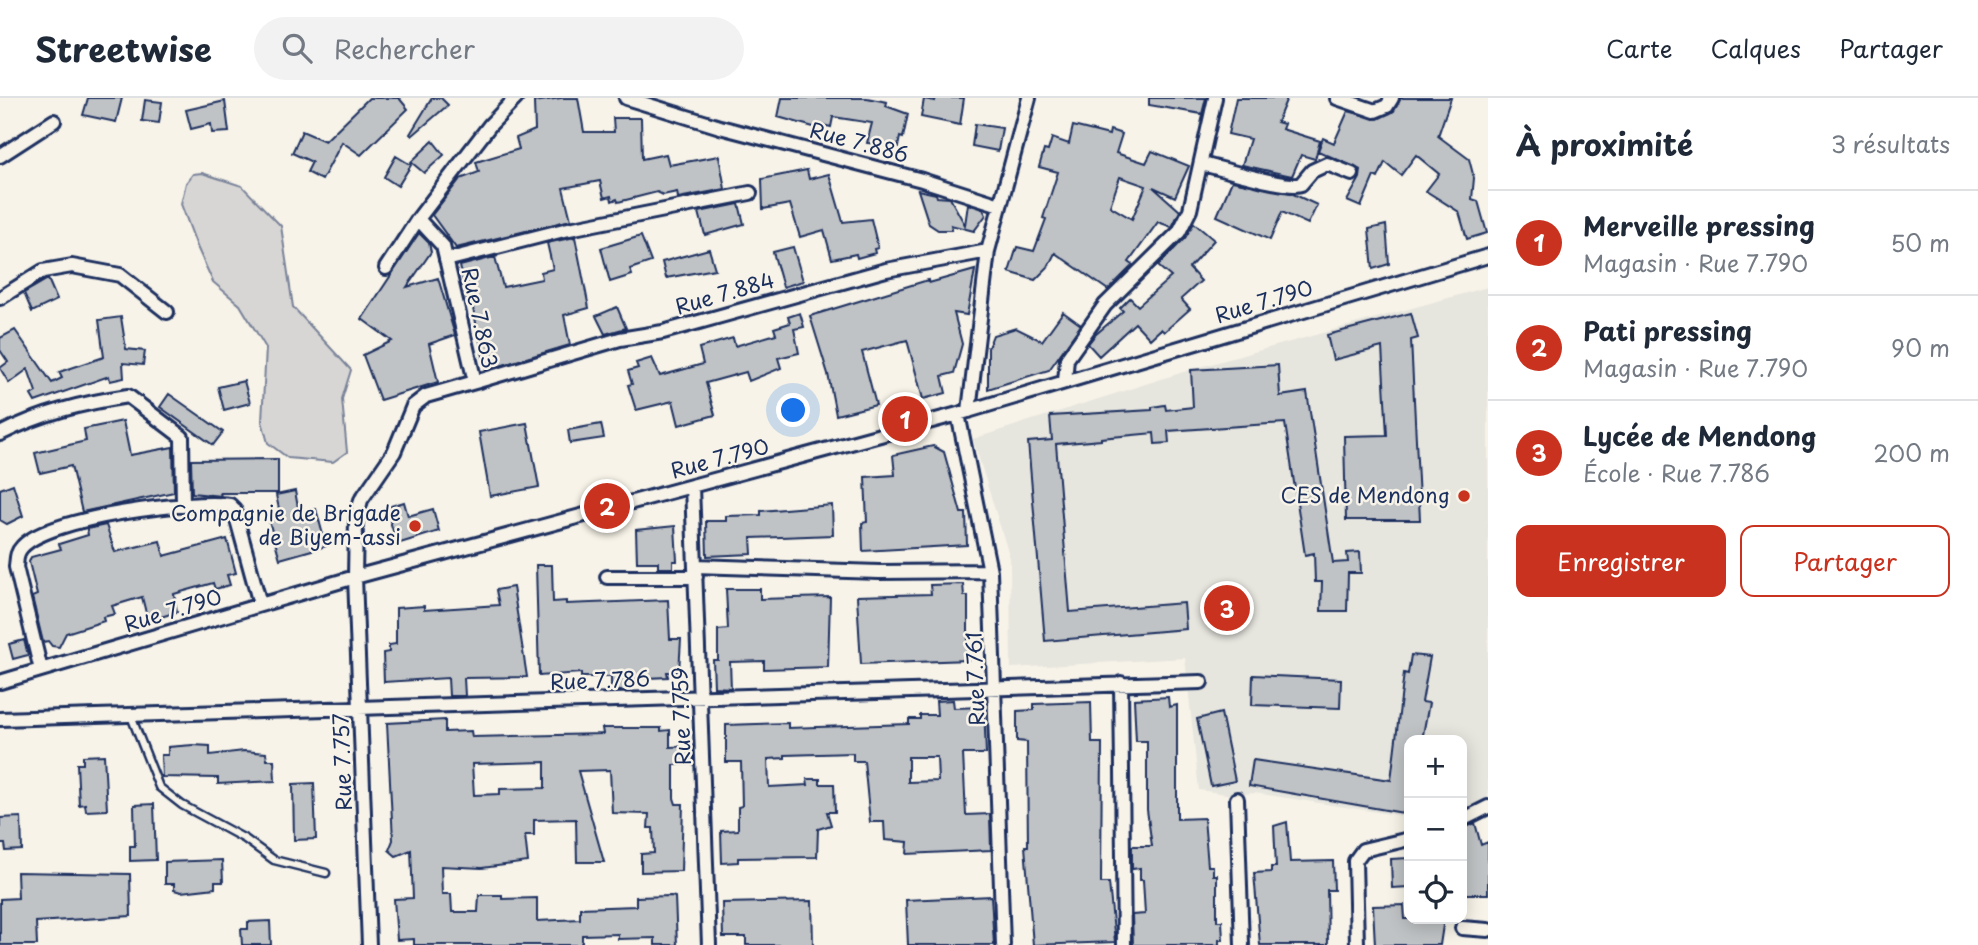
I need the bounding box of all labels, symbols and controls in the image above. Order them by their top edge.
search box [254,17,744,80]
text: Streetwise [35,23,212,73]
icon: search [278,29,316,67]
text: Rechercher [334,29,475,68]
text: Carte [1606,30,1672,66]
text: Calques [1710,30,1801,66]
text: Partager [1839,30,1943,66]
street label: Rue 7.886 [806,113,913,170]
text: À proximité [1516,121,1693,166]
text: 3 résultats [1831,126,1950,161]
text: Merveille pressing [1583,206,1815,245]
text: 1 [1534,225,1545,260]
text: 50 m [1890,225,1950,260]
text: Magasin · Rue 7.790 [1583,245,1808,280]
street label: Rue 7.884 [671,263,778,321]
street label: Rue 7.863 [455,264,507,371]
street label: Rue 7.790 [1211,270,1316,330]
text: Pati pressing [1583,311,1752,350]
text: 2 [1531,330,1547,365]
text: 90 m [1891,330,1950,365]
text: Magasin · Rue 7.790 [1583,350,1808,385]
your location [776,393,810,427]
pin: 1 [882,393,928,445]
text: Lycée de Mendong [1583,416,1817,455]
street label: Rue 7.790 [667,429,772,486]
text: 3 [1531,435,1547,470]
text: 200 m [1873,435,1950,470]
text: École · Rue 7.786 [1583,455,1770,490]
place label: CES de Mendong [1280,478,1450,510]
pin: 2 [584,480,630,532]
marker: CES de Mendong [1456,488,1472,504]
place label: Compagnie de Brigade de Biyem-assi [171,496,401,552]
marker: Compagnie de Brigade de Biyem-assi [407,518,423,534]
button: Enregistrer [1516,525,1726,597]
button: Partager [1740,525,1950,597]
street label: Rue 7.790 [120,579,225,639]
pin: 3 [1204,582,1250,634]
street label: Rue 7.761 [956,632,992,726]
street label: Rue 7.786 [549,661,651,697]
street label: Rue 7.759 [662,666,698,766]
street label: Rue 7.757 [323,713,359,811]
map controls [1404,735,1467,924]
button: + [1404,735,1467,798]
button: − [1404,798,1467,861]
button: locate [1404,861,1467,924]

